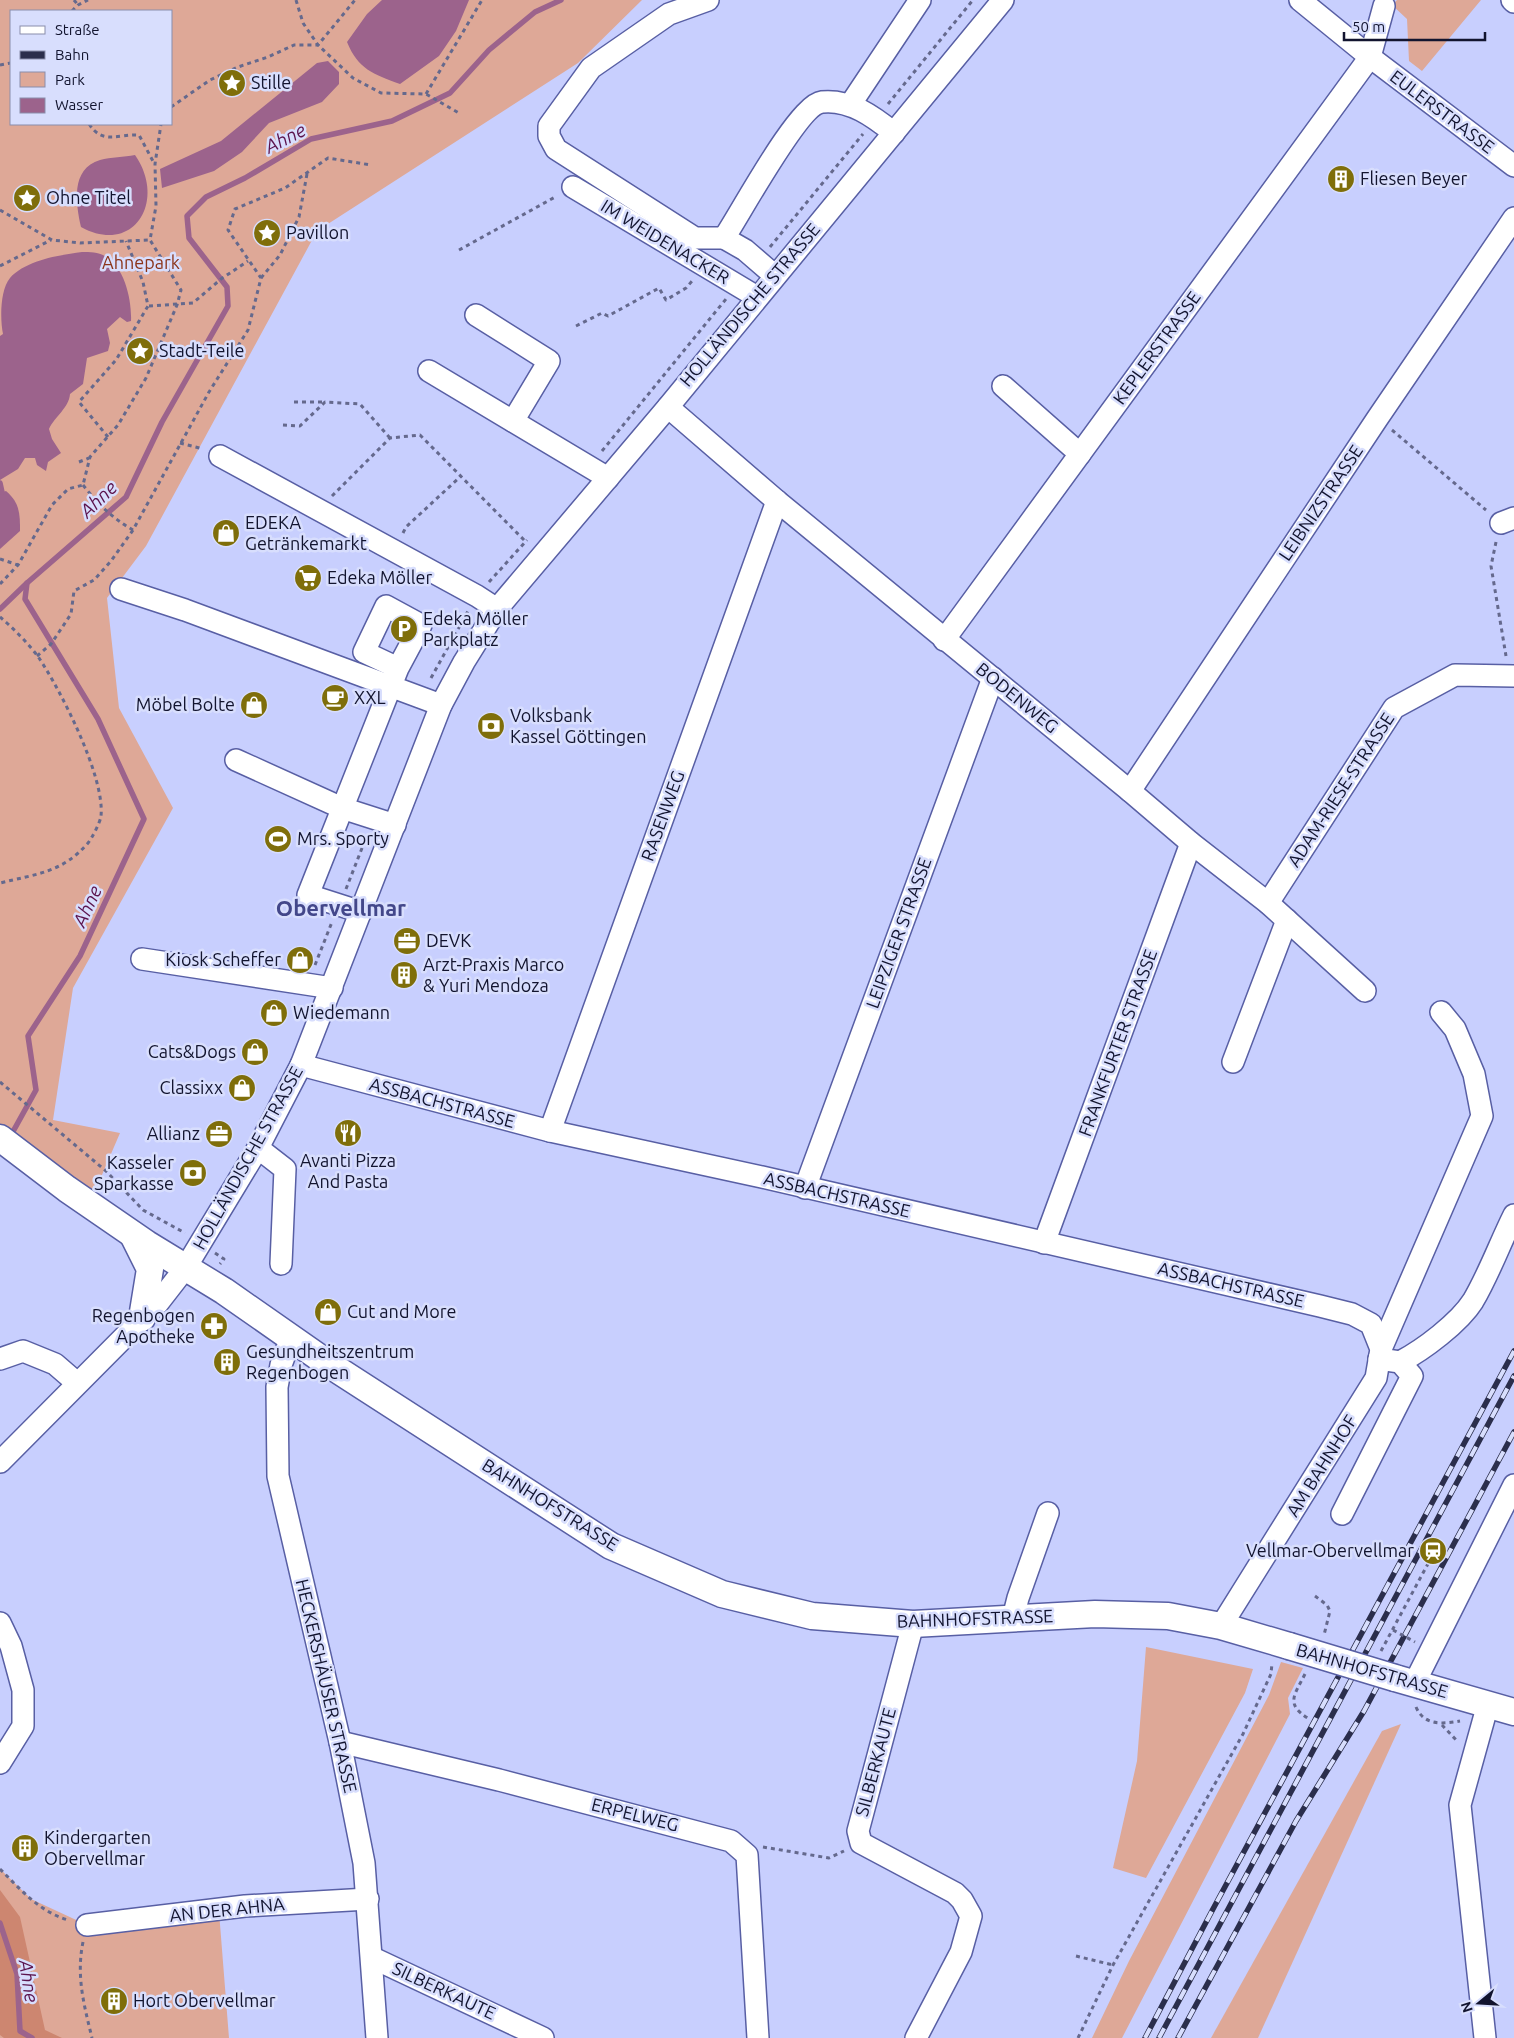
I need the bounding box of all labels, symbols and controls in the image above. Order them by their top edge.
legend [10,10,172,125]
scale bar [1344,10,1485,42]
text: 50 m [1352,18,1385,35]
text: Straße [55,21,99,38]
text: Bahn [55,46,89,63]
street label: EULERSTRASSE [1387,66,1498,157]
place icon: Stille [217,68,247,98]
text: Park [55,71,85,88]
place label: Stille [251,72,291,92]
text: Wasser [55,96,104,113]
water label: Ahne [260,118,310,158]
building icon: Fliesen Beyer [1326,164,1356,194]
place label: Fliesen Beyer [1360,168,1468,188]
place icon: Ohne Titel [12,183,42,213]
place label: Ohne Titel [46,187,131,207]
street label: IM WEIDENACKER [598,195,733,287]
place icon: Pavillon [252,218,282,248]
street label: HOLLÄNDISCHE STRASSE [675,219,823,390]
place label: Pavillon [286,222,349,242]
park label: Ahnepark [102,252,180,272]
street label: KEPLERSTRASSE [1109,287,1204,408]
place icon: Stadt-Teile [125,336,155,366]
place label: Stadt-Teile [159,340,244,360]
street label: LEIBNIZSTRASSE [1274,441,1366,564]
water label: Ahne [74,476,121,523]
place label: EDEKA Getränkemarkt [245,512,367,553]
shop icon: EDEKA Getränkemarkt [211,518,241,548]
supermarket icon: Edeka Möller [293,563,323,593]
place label: Edeka Möller [327,567,432,587]
place label: Edeka Möller Parkplatz [423,608,528,649]
parking icon: Edeka Möller Parkplatz [389,614,419,644]
street label: BODENWEG [973,658,1063,736]
cafe icon: XXL [320,683,350,713]
place label: XXL [354,687,386,707]
shop icon: Möbel Bolte [239,690,269,720]
place label: Möbel Bolte [136,694,235,714]
place label: Volksbank Kassel Göttingen [510,705,646,746]
street label: ADAM-RIESE-STRASSE [1283,709,1397,870]
bank icon: Volksbank Kassel Göttingen [476,711,506,741]
street label: RASENWEG [637,768,688,863]
sports icon: Mrs. Sporty [263,824,293,854]
place label: Mrs. Sporty [297,828,389,848]
street label: LEIPZIGER STRASSE [861,855,935,1011]
water label: Ahne [68,882,106,931]
district label: Obervellmar [276,895,406,920]
office icon: DEVK [392,926,422,956]
place label: DEVK [426,930,471,950]
shop icon: Kiosk Scheffer [285,945,315,975]
street label: FRANKFURTER STRASSE [1074,947,1160,1139]
place label: Kiosk Scheffer [165,949,281,969]
place label: Arzt-Praxis Marco & Yuri Mendoza [423,954,564,995]
building icon: Arzt-Praxis Marco & Yuri Mendoza [389,960,419,990]
shop icon: Wiedemann [259,998,289,1028]
place label: Wiedemann [293,1002,390,1022]
shop icon: Cats&Dogs [240,1037,270,1067]
place label: Cats&Dogs [148,1041,236,1061]
street label: HOLLÄNDISCHE STRASSE [188,1062,306,1253]
shop icon: Classixx [227,1073,257,1103]
street label: ASSBACHSTRASSE [367,1073,517,1131]
place label: Classixx [159,1077,223,1097]
restaurant icon: Avanti Pizza And Pasta [333,1118,363,1148]
office icon: Allianz [204,1119,234,1149]
place label: Allianz [147,1123,200,1143]
place label: Avanti Pizza And Pasta [300,1150,396,1191]
place label: Kasseler Sparkasse [94,1152,174,1193]
bank icon: Kasseler Sparkasse [178,1158,208,1188]
street label: ASSBACHSTRASSE [762,1167,912,1221]
street label: ASSBACHSTRASSE [1156,1257,1306,1311]
shop icon: Cut and More [313,1297,343,1327]
place label: Cut and More [347,1301,456,1321]
place label: Regenbogen Apotheke [92,1305,195,1346]
pharmacy icon: Regenbogen Apotheke [199,1311,229,1341]
place label: Gesundheitszentrum Regenbogen [246,1341,414,1382]
building icon: Gesundheitszentrum Regenbogen [212,1347,242,1377]
street label: AM BAHNHOF [1282,1411,1360,1520]
street label: BAHNHOFSTRASSE [479,1454,622,1554]
station icon: Vellmar-Obervellmar [1418,1536,1448,1566]
place label: Vellmar-Obervellmar [1246,1540,1414,1560]
street label: HECKERSHÄUSER STRASSE [293,1577,361,1795]
street label: BAHNHOFSTRASSE [896,1605,1054,1631]
street label: BAHNHOFSTRASSE [1294,1639,1450,1701]
street label: SILBERKAUTE [851,1705,899,1818]
street label: ERPELWEG [590,1794,681,1835]
place label: Kindergarten Obervellmar [44,1827,151,1868]
building icon: Kindergarten Obervellmar [10,1833,40,1863]
street label: AN DER AHNA [168,1893,286,1925]
water label: Ahne [15,1957,43,2004]
street label: SILBERKAUTE [390,1957,499,2023]
north arrow [1454,1978,1504,2028]
building icon: Hort Obervellmar [99,1986,129,2016]
place label: Hort Obervellmar [133,1990,276,2010]
text: N [1457,2000,1476,2014]

